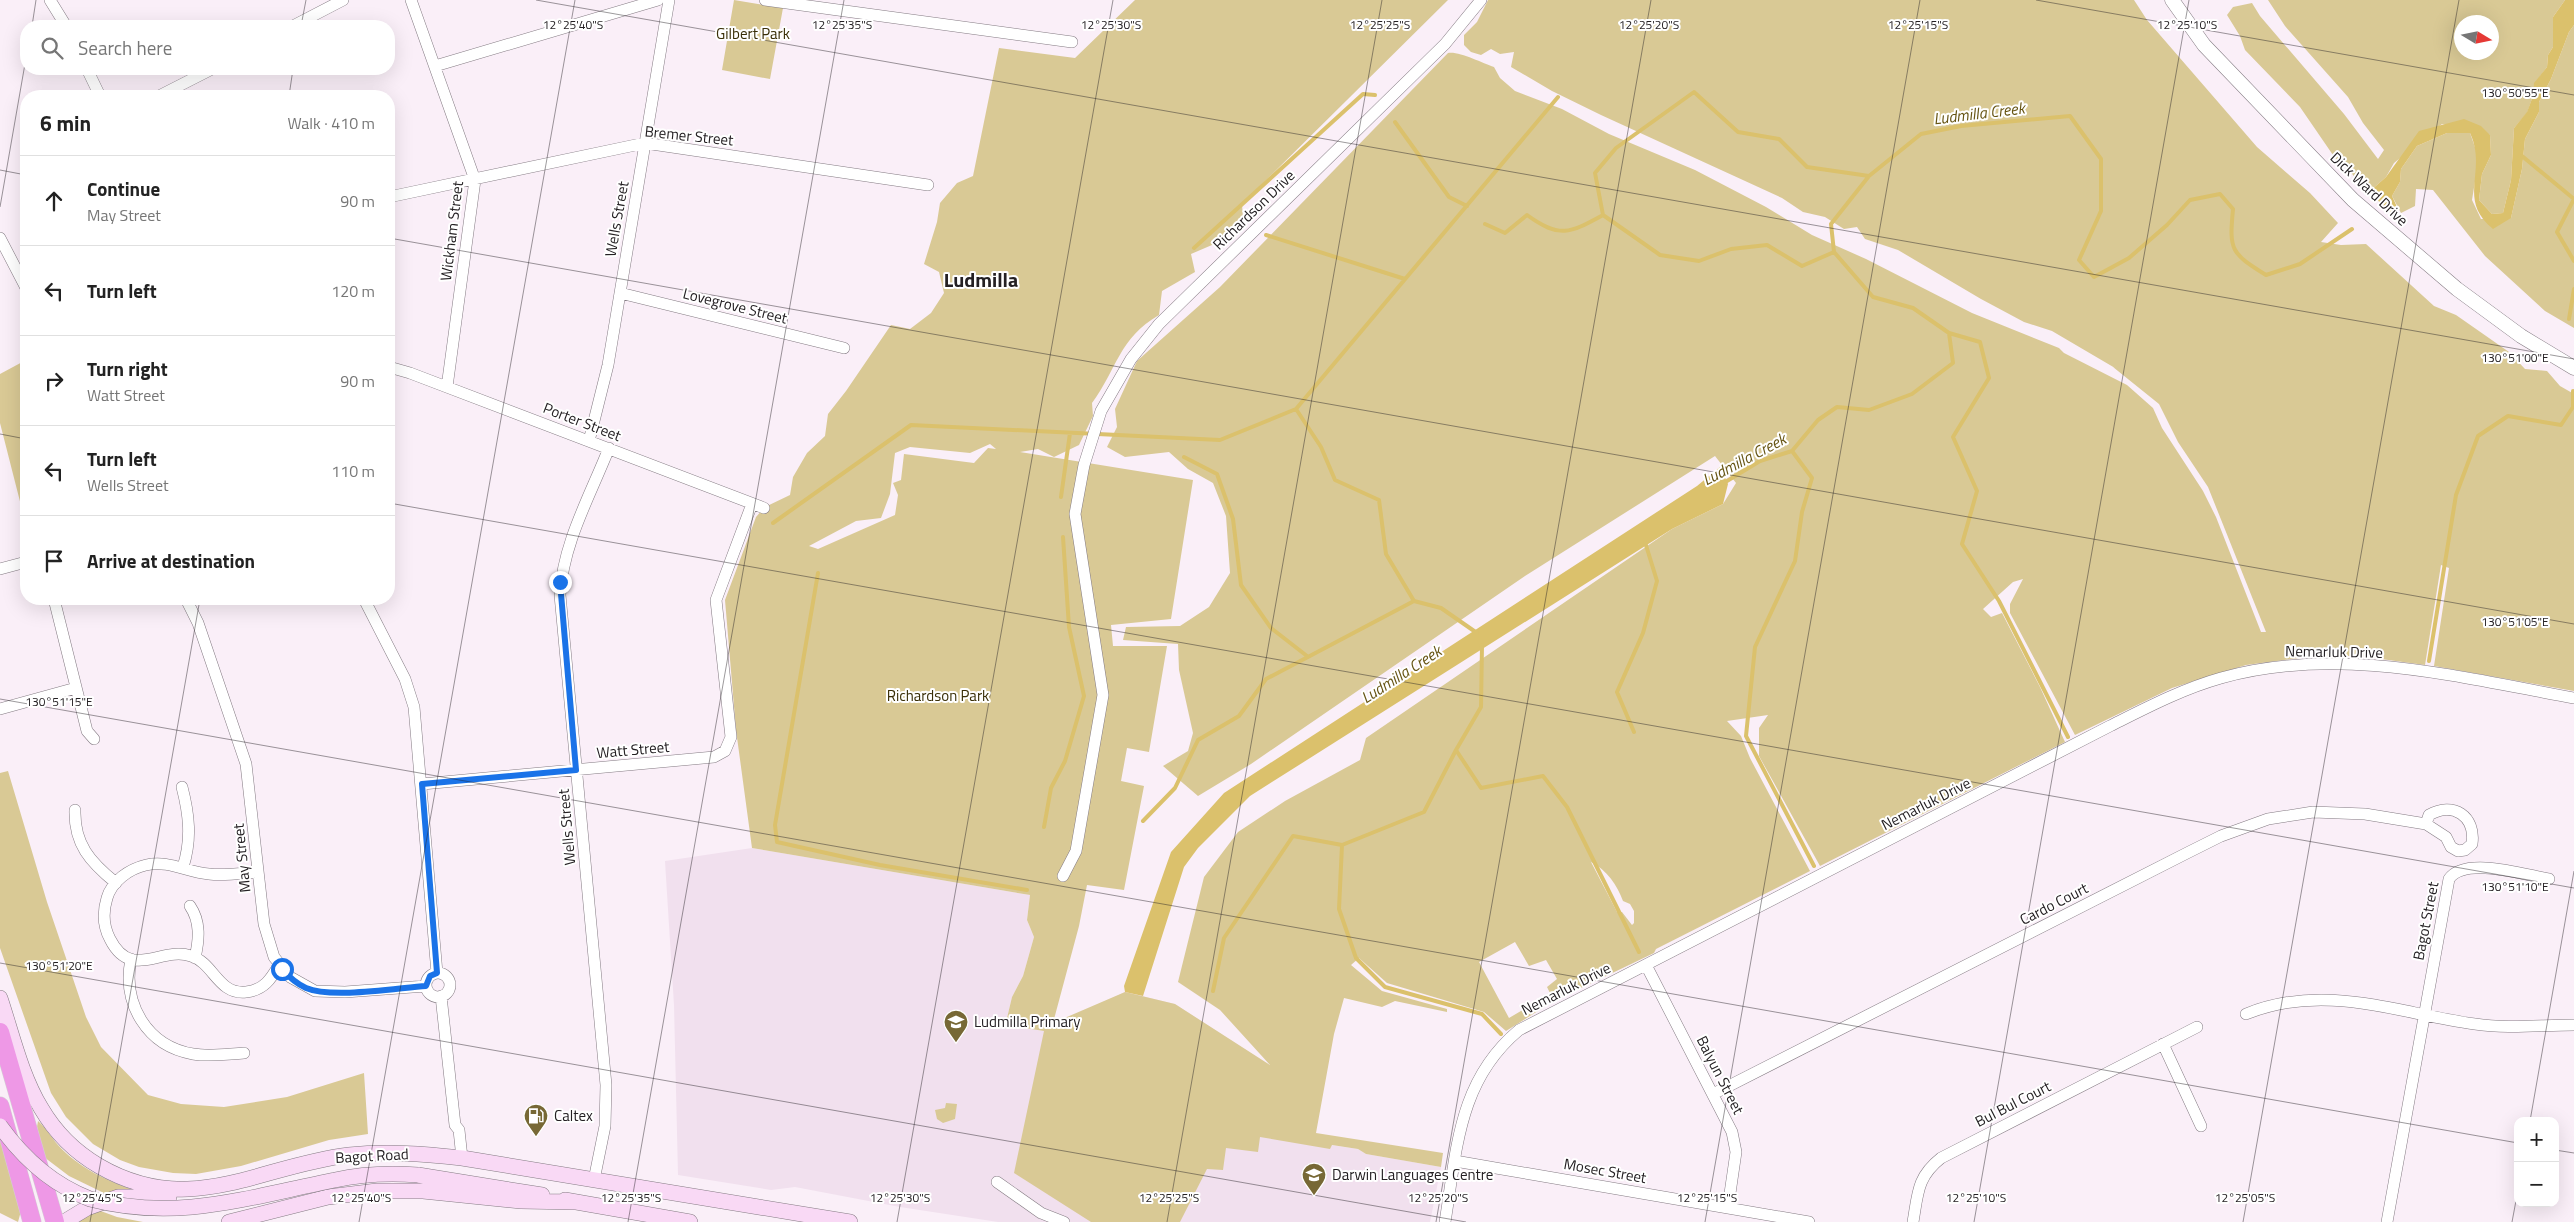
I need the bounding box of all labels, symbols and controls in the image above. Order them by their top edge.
text: 12°25'40"S [543,15,603,34]
text: 12°25'35"S [812,15,872,34]
text: 12°25'30"S [1081,15,1141,34]
text: 12°25'25"S [1350,15,1410,34]
text: 12°25'20"S [1619,15,1679,34]
text: 12°25'15"S [1888,15,1948,34]
text: 12°25'10"S [2157,15,2217,34]
north arrow [2454,15,2499,60]
search box [20,20,395,75]
park label: Gilbert Park [716,22,790,45]
text: Search here [78,33,172,62]
icon: search [38,34,66,62]
text: 130°50'55"E [2481,83,2549,102]
water label: Ludmilla Creek [1932,95,2028,130]
text: 6 min [40,107,91,139]
text: Walk · 410 m [287,111,375,135]
street label: Bremer Street [644,119,735,152]
street label: Dick Ward Drive [2325,146,2414,231]
street label: Richardson Drive [1207,164,1300,255]
text: Continue [87,174,160,203]
street label: Wickham Street [434,179,469,282]
street label: Wells Street [599,179,635,259]
icon: ahead [40,187,68,215]
text: 90 m [340,189,375,213]
text: May Street [87,203,161,227]
district label: Ludmilla [944,264,1018,295]
text: Turn left [87,276,157,305]
icon: left [40,277,68,305]
text: 120 m [331,279,375,303]
street label: Lovegrove Street [681,281,790,330]
text: 130°51'00"E [2481,348,2549,367]
text: Turn right [87,354,168,383]
icon: right [40,367,68,395]
text: 90 m [340,369,375,393]
text: Watt Street [87,383,165,407]
street label: Porter Street [540,396,625,447]
water label: Ludmilla Creek [1698,426,1792,491]
text: Turn left [87,444,157,473]
icon: left [40,457,68,485]
text: 110 m [331,459,375,483]
text: Wells Street [87,473,169,497]
text: Arrive at destination [87,546,255,575]
icon: arrive [40,547,68,575]
route end [549,571,572,594]
text: 130°51'05"E [2481,612,2549,631]
water label: Ludmilla Creek [1356,638,1448,709]
street label: Nemarluk Drive [2285,639,2383,664]
park label: Richardson Park [887,684,989,707]
text: 130°51'15"E [25,692,93,711]
street label: Watt Street [596,735,671,764]
street label: Nemarluk Drive [1877,771,1974,836]
street label: Wells Street [552,787,581,866]
street label: May Street [226,822,257,894]
street label: Cardo Court [2016,876,2093,931]
text: 130°51'10"E [2481,877,2549,896]
street label: Bagot Street [2407,879,2445,962]
text: 130°51'20"E [25,956,93,975]
street label: Nemarluk Drive [1517,956,1614,1021]
route start [271,958,294,981]
school or university icon: Ludmilla Primary [943,1009,969,1043]
place label: Ludmilla Primary [974,1010,1080,1033]
street label: Balyun Street [1691,1031,1750,1119]
street label: Bul Bul Court [1971,1074,2055,1132]
fuel station icon: Caltex [523,1103,549,1137]
place label: Caltex [554,1104,593,1127]
map controls [2514,1117,2559,1207]
button: + [2514,1117,2559,1162]
street label: Bagot Road [335,1142,409,1169]
street label: Mosec Street [1562,1152,1649,1189]
school or university icon: Darwin Languages Centre [1301,1162,1327,1196]
button: − [2514,1162,2559,1207]
place label: Darwin Languages Centre [1332,1163,1493,1186]
text: 12°25'45"S [62,1188,122,1207]
text: 12°25'40"S [331,1188,391,1207]
text: 12°25'35"S [601,1188,661,1207]
text: 12°25'30"S [870,1188,930,1207]
text: 12°25'25"S [1139,1188,1199,1207]
text: 12°25'20"S [1408,1188,1468,1207]
text: 12°25'15"S [1677,1188,1737,1207]
text: 12°25'10"S [1946,1188,2006,1207]
text: 12°25'05"S [2215,1188,2275,1207]

